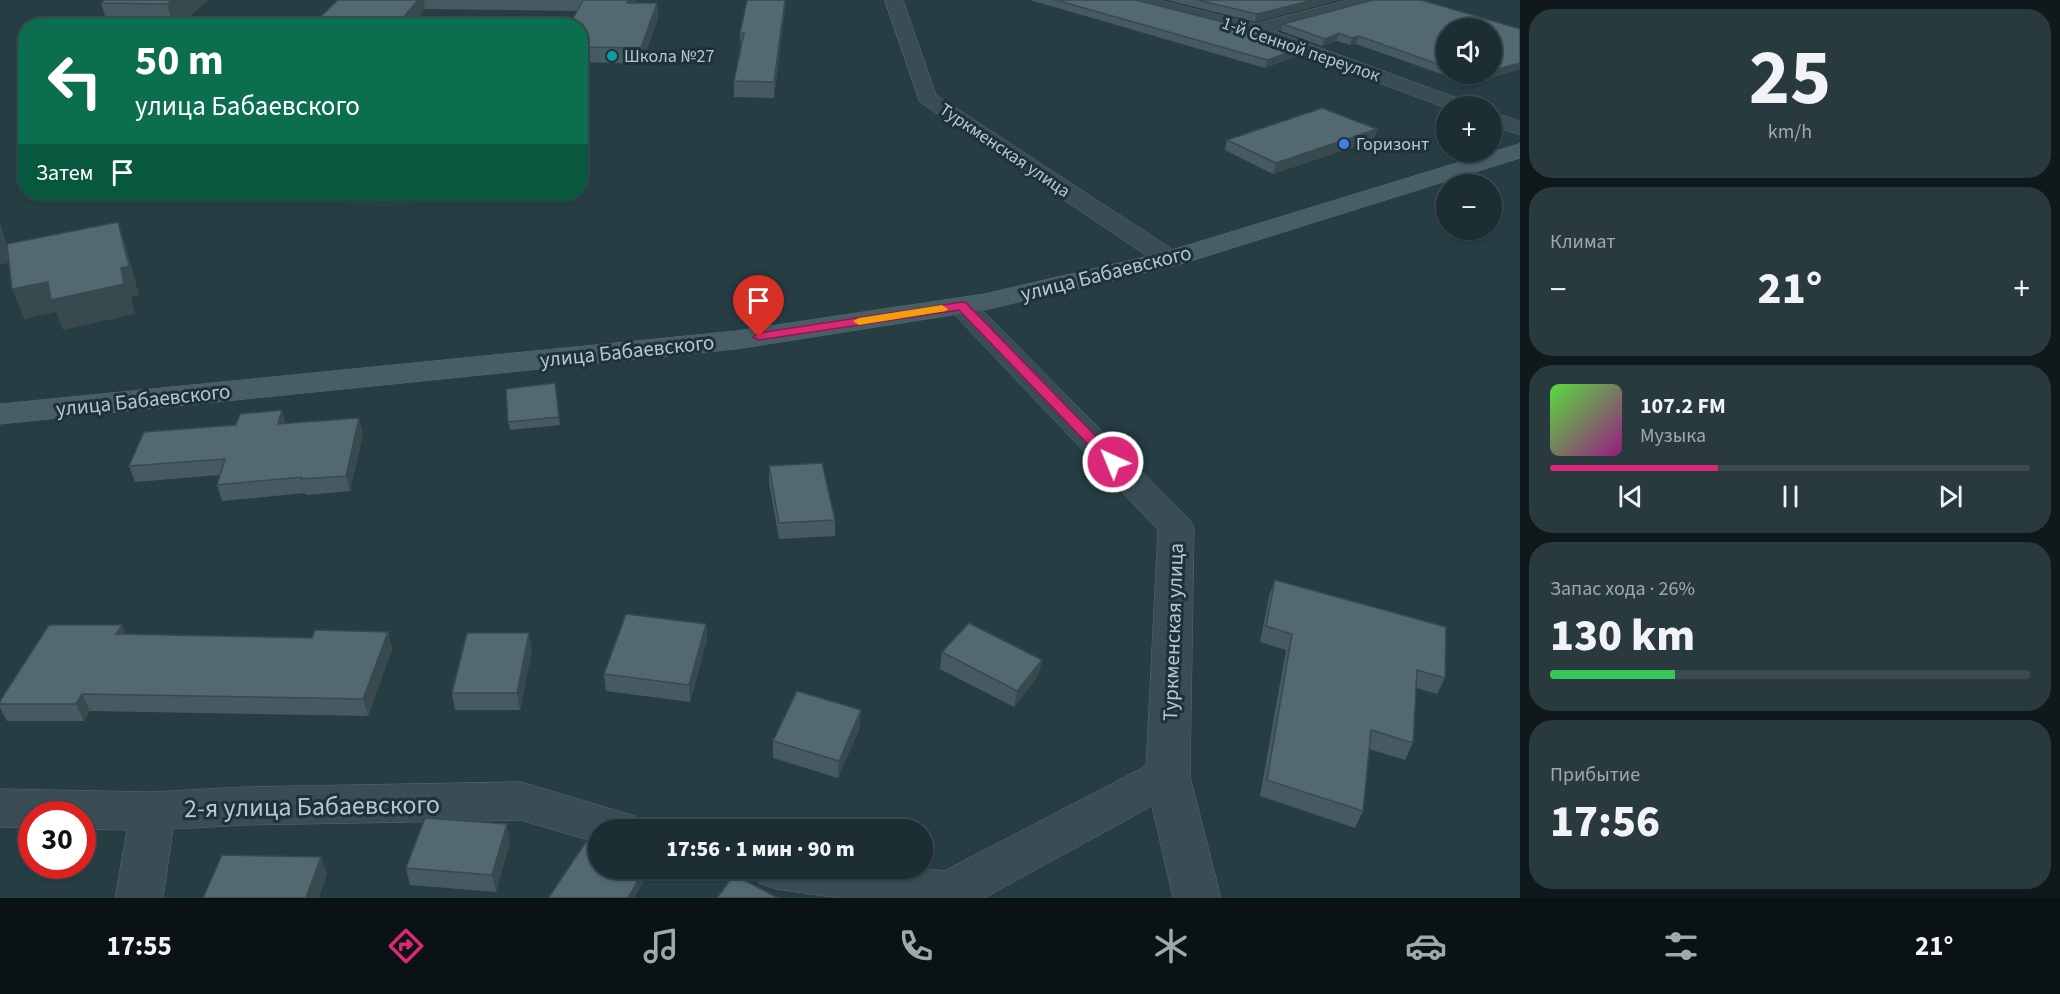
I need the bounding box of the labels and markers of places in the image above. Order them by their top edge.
place label: Школа №27 [624,44,714,69]
marker: Школа №27 [605,49,619,63]
place label: Горизонт [1356,132,1429,157]
marker: Горизонт [1337,137,1351,151]
pin [733,275,784,337]

